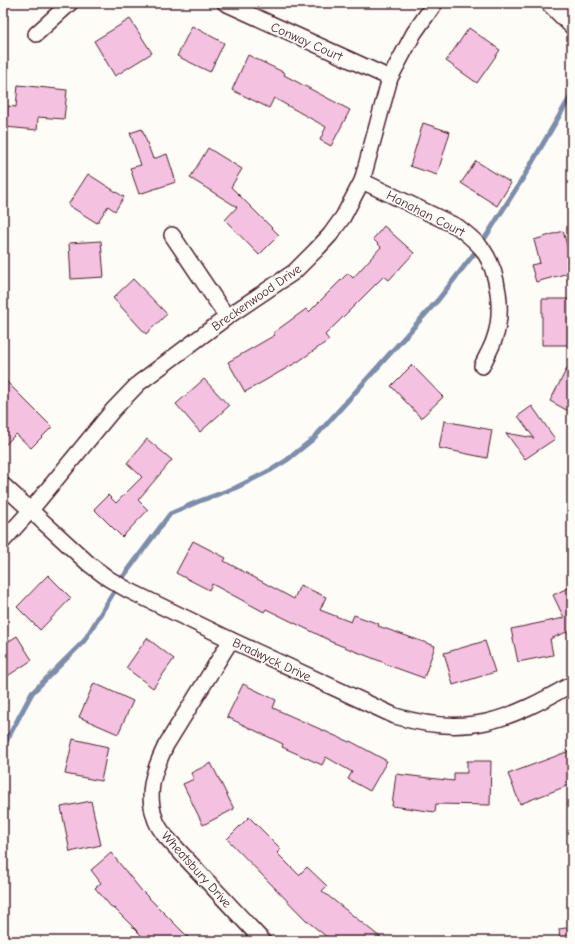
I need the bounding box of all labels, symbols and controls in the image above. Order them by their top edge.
street label: Conway Court [269,19,346,64]
street label: Hanahan Court [384,187,468,240]
street label: Breckenwood Drive [209,261,304,334]
street label: Bradwyck Drive [230,635,314,684]
street label: Wheatsbury Drive [158,828,235,911]

